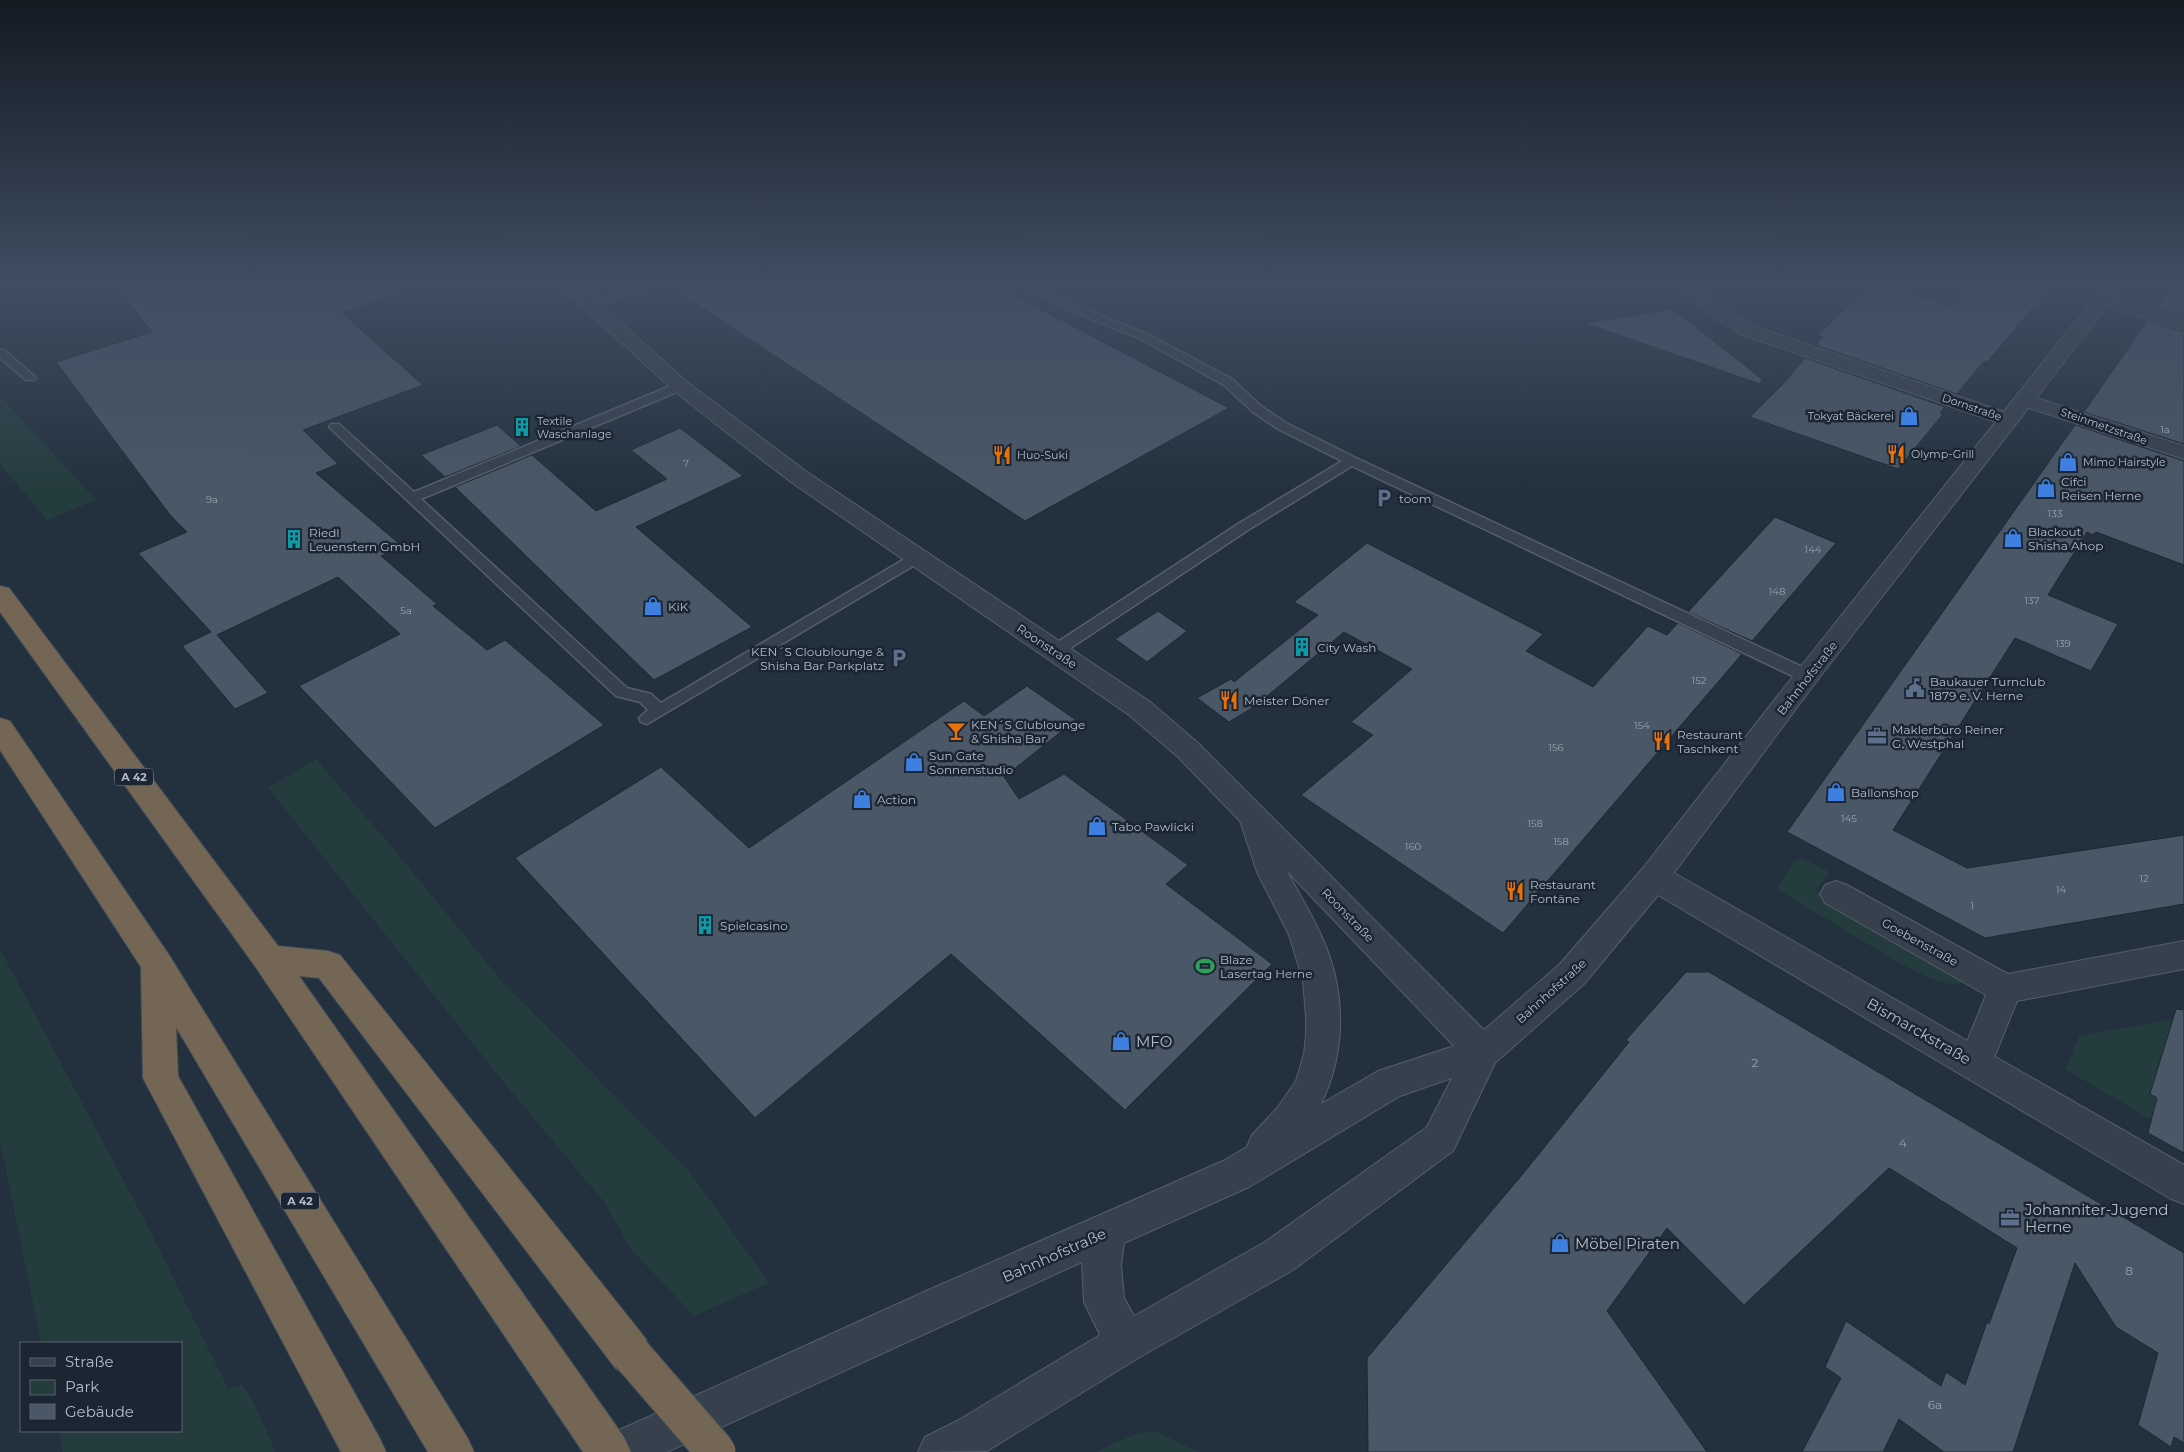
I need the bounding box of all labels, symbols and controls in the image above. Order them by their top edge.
street label: Dornstraße [1940,390,2004,424]
shop icon: Tokyat Bäckerei [1898,405,1920,427]
street label: Steinmetzstraße [2059,405,2150,448]
place label: Tokyat Bäckerei [1808,409,1894,423]
place label: Textile Waschanlage [537,414,612,441]
building icon: Textile Waschanlage [511,416,533,438]
house number: 1a [2160,423,2170,436]
restaurant icon: Olymp-Grill [1885,443,1907,465]
restaurant icon: Huo-Suki [991,444,1013,466]
place label: Olymp-Grill [1911,447,1974,461]
place label: Huo-Suki [1017,448,1068,462]
shop icon: Mimo Hairstyle [2057,451,2079,473]
place label: Mimo Hairstyle [2083,455,2166,469]
house number: 7 [683,457,689,470]
place label: Cifci Reisen Herne [2061,474,2142,503]
shop icon: Cifci Reisen Herne [2035,477,2057,499]
parking icon: toom [1373,487,1395,509]
place label: toom [1399,491,1431,506]
house number: 9a [206,493,218,506]
house number: 133 [2048,507,2063,520]
place label: Blackout Shisha Ahop [2028,524,2103,553]
place label: Riedl Leuenstern GmbH [309,525,420,554]
shop icon: Blackout Shisha Ahop [2002,527,2024,549]
building icon: Riedl Leuenstern GmbH [283,528,305,550]
house number: 144 [1805,543,1822,556]
house number: 148 [1769,585,1785,598]
house number: 137 [2024,594,2040,607]
shop icon: KiK [642,595,664,617]
place label: KiK [668,599,689,614]
house number: 5a [400,604,412,617]
street label: Roonstraße [1014,620,1080,672]
building icon: City Wash [1291,636,1313,658]
house number: 139 [2055,637,2071,650]
street label: Bahnhofstraße [1774,638,1840,718]
place label: City Wash [1317,640,1376,655]
place label: KEN´S Cloublounge & Shisha Bar Parkplatz [751,644,884,673]
parking icon: KEN´S Cloublounge & Shisha Bar Parkplatz [888,647,910,669]
house number: 152 [1692,674,1707,687]
place label: Baukauer Turnclub 1879 e. V. Herne [1930,674,2045,703]
public building icon: Baukauer Turnclub 1879 e. V. Herne [1904,677,1926,699]
restaurant icon: Meister Döner [1218,689,1240,711]
place label: Meister Döner [1244,693,1329,708]
place label: KEN´S Clublounge & Shisha Bar [971,717,1085,746]
house number: 154 [1634,719,1650,732]
bar icon: KEN´S Clublounge & Shisha Bar [945,720,967,742]
place label: Maklerbüro Reiner G. Westphal [1892,722,2004,751]
office icon: Maklerbüro Reiner G. Westphal [1866,725,1888,747]
place label: Restaurant Taschkent [1677,727,1743,756]
restaurant icon: Restaurant Taschkent [1651,730,1673,752]
house number: 156 [1548,741,1564,754]
place label: Sun Gate Sonnenstudio [929,748,1013,777]
shop icon: Sun Gate Sonnenstudio [903,751,925,773]
road number: A 42 [115,769,153,786]
shop icon: Ballonshop [1825,781,1847,803]
place label: Ballonshop [1851,785,1919,800]
shop icon: Action [851,788,873,810]
place label: Action [877,792,916,807]
house number: 145 [1841,812,1857,825]
shop icon: Tabo Pawlicki [1086,815,1108,837]
house number: 158 [1527,817,1543,830]
place label: Tabo Pawlicki [1112,819,1194,834]
house number: 158 [1553,835,1569,848]
house number: 160 [1405,840,1422,853]
house number: 12 [2139,872,2149,885]
place label: Restaurant Fontäne [1530,877,1596,906]
restaurant icon: Restaurant Fontäne [1504,880,1526,902]
house number: 14 [2056,883,2066,896]
street label: Roonstraße [1319,885,1377,945]
house number: 1 [1970,899,1974,912]
building icon: Spielcasino [694,914,716,936]
street label: Goebenstraße [1879,915,1961,969]
place label: Spielcasino [720,918,788,933]
place label: Blaze Lasertag Herne [1220,952,1312,981]
sports icon: Blaze Lasertag Herne [1194,955,1216,977]
street label: Bahnhofstraße [1513,955,1589,1027]
street label: Bismarckstraße [1864,994,1974,1068]
shop icon: MFO [1110,1030,1132,1052]
place label: MFO [1136,1032,1172,1051]
house number: 2 [1752,1055,1759,1070]
house number: 4 [1899,1135,1907,1150]
road number: A 42 [281,1192,319,1210]
place label: Johanniter-Jugend Herne [2024,1200,2168,1236]
office icon: Johanniter-Jugend Herne [1999,1207,2021,1229]
street label: Bahnhofstraße [999,1224,1109,1286]
shop icon: Möbel Piraten [1549,1232,1571,1254]
place label: Möbel Piraten [1575,1234,1680,1253]
house number: 8 [2125,1263,2133,1278]
legend [20,1342,182,1432]
text: Straße [65,1352,114,1371]
text: Park [65,1377,99,1396]
house number: 6a [1928,1397,1942,1412]
text: Gebäude [65,1402,134,1421]

